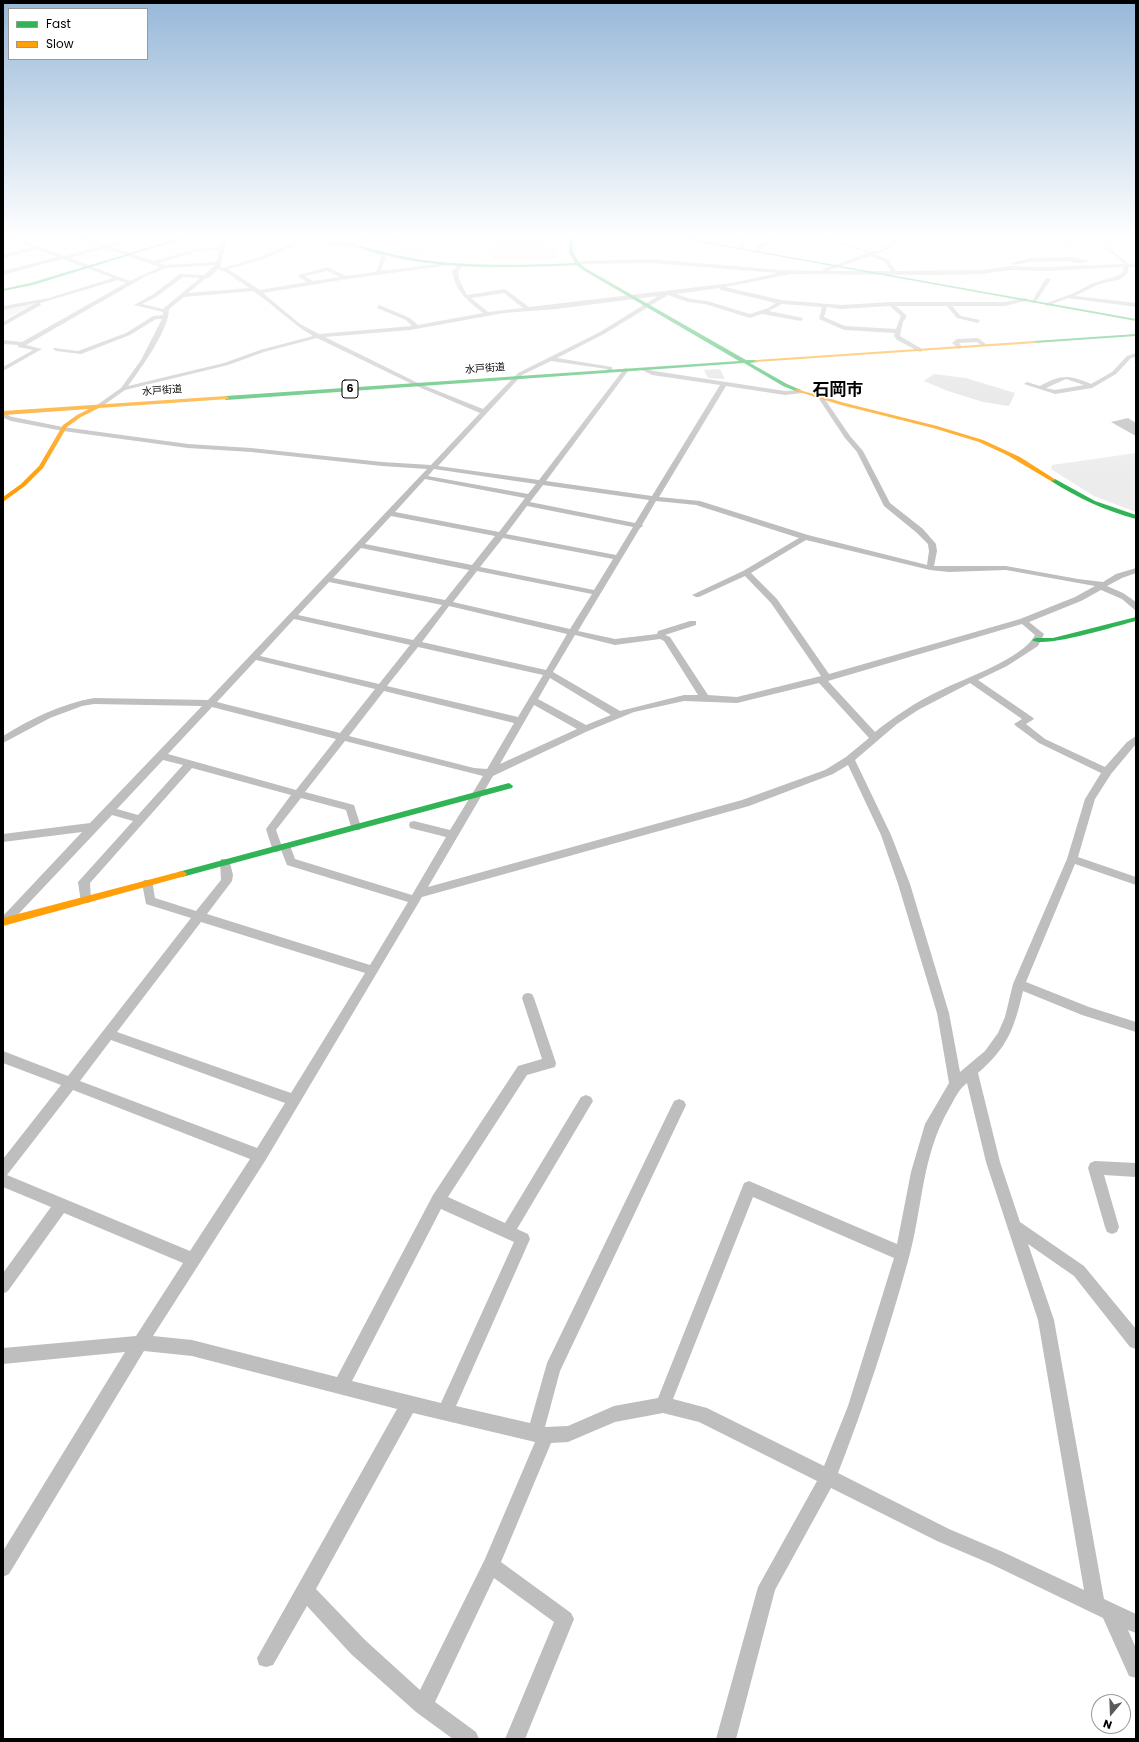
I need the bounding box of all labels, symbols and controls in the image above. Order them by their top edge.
legend [8,8,148,60]
text: Fast [46,15,71,32]
text: Slow [46,35,74,52]
street label: 水戸街道 [465,362,505,376]
road number: 6 [342,380,358,398]
district label: 石岡市 [813,381,863,401]
street label: 水戸街道 [142,384,182,398]
north arrow [1091,1694,1131,1734]
text: N [1101,1715,1114,1733]

